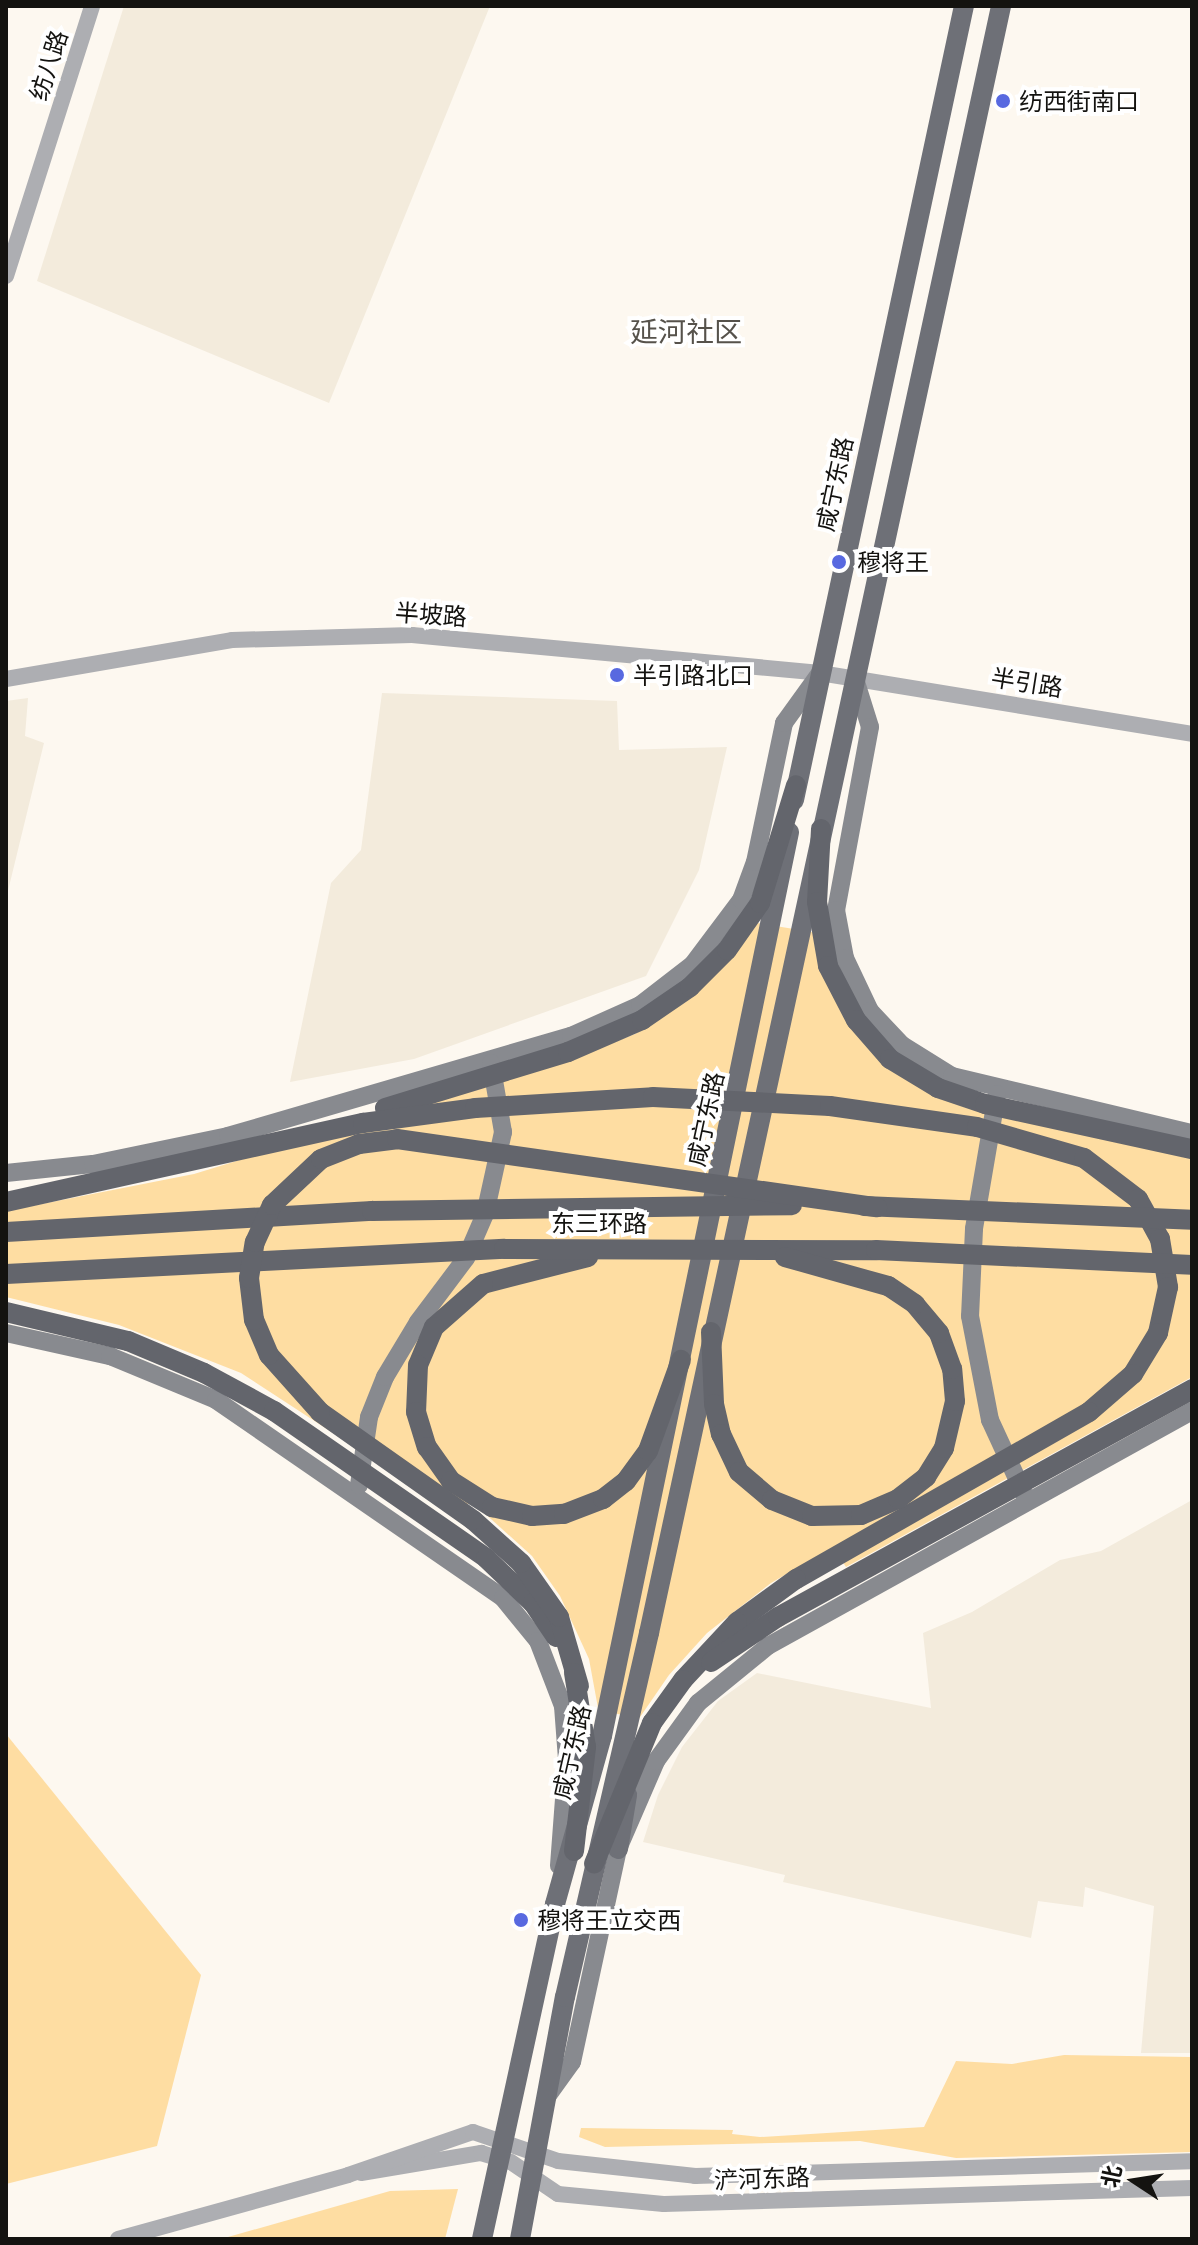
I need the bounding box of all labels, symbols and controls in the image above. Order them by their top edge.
street label: 纺八路 [23,26,73,104]
place label: 纺西街南口 [1019,87,1139,115]
marker: 纺西街南口 [994,92,1012,110]
district label: 延河社区 [630,314,742,348]
street label: 咸宁东路 [810,434,858,534]
place label: 穆将王 [857,548,929,576]
marker: 穆将王 [828,551,850,573]
street label: 半坡路 [394,597,468,631]
place label: 半引路北口 [633,661,753,689]
street label: 半引路 [989,662,1065,702]
marker: 半引路北口 [608,666,626,684]
street label: 咸宁东路 [681,1069,729,1169]
street label: 东三环路 [551,1209,647,1237]
street label: 咸宁东路 [546,1702,596,1802]
place label: 穆将王立交西 [537,1906,681,1934]
marker: 穆将王立交西 [512,1911,530,1929]
north arrow [1094,2141,1174,2221]
street label: 浐河东路 [714,2162,810,2194]
text: 北 [1094,2162,1127,2190]

